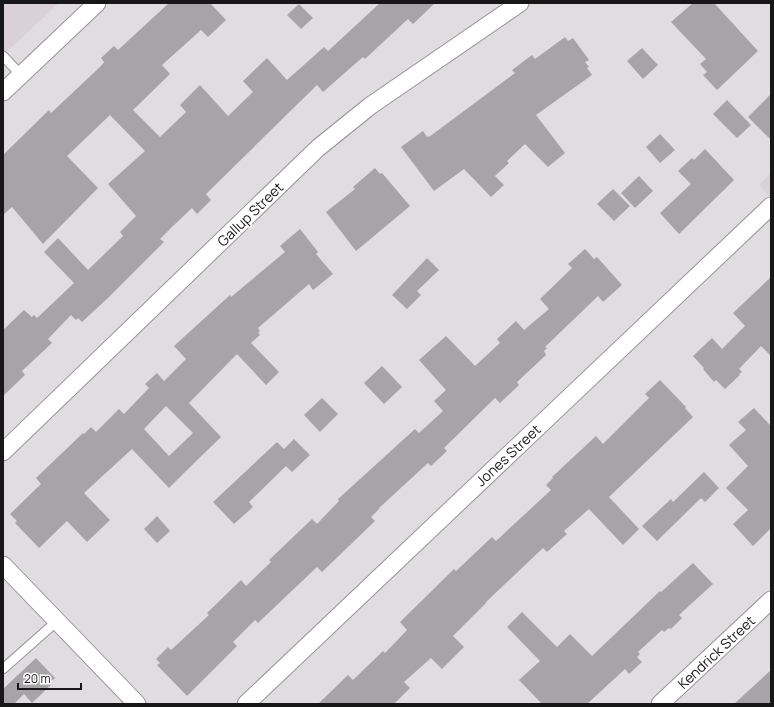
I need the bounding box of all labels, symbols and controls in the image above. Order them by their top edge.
street label: Gallup Street [213,177,287,250]
street label: Jones Street [471,420,545,490]
street label: Kendrick Street [673,611,759,693]
scale bar [18,665,81,691]
text: 20 m [24,670,51,687]

